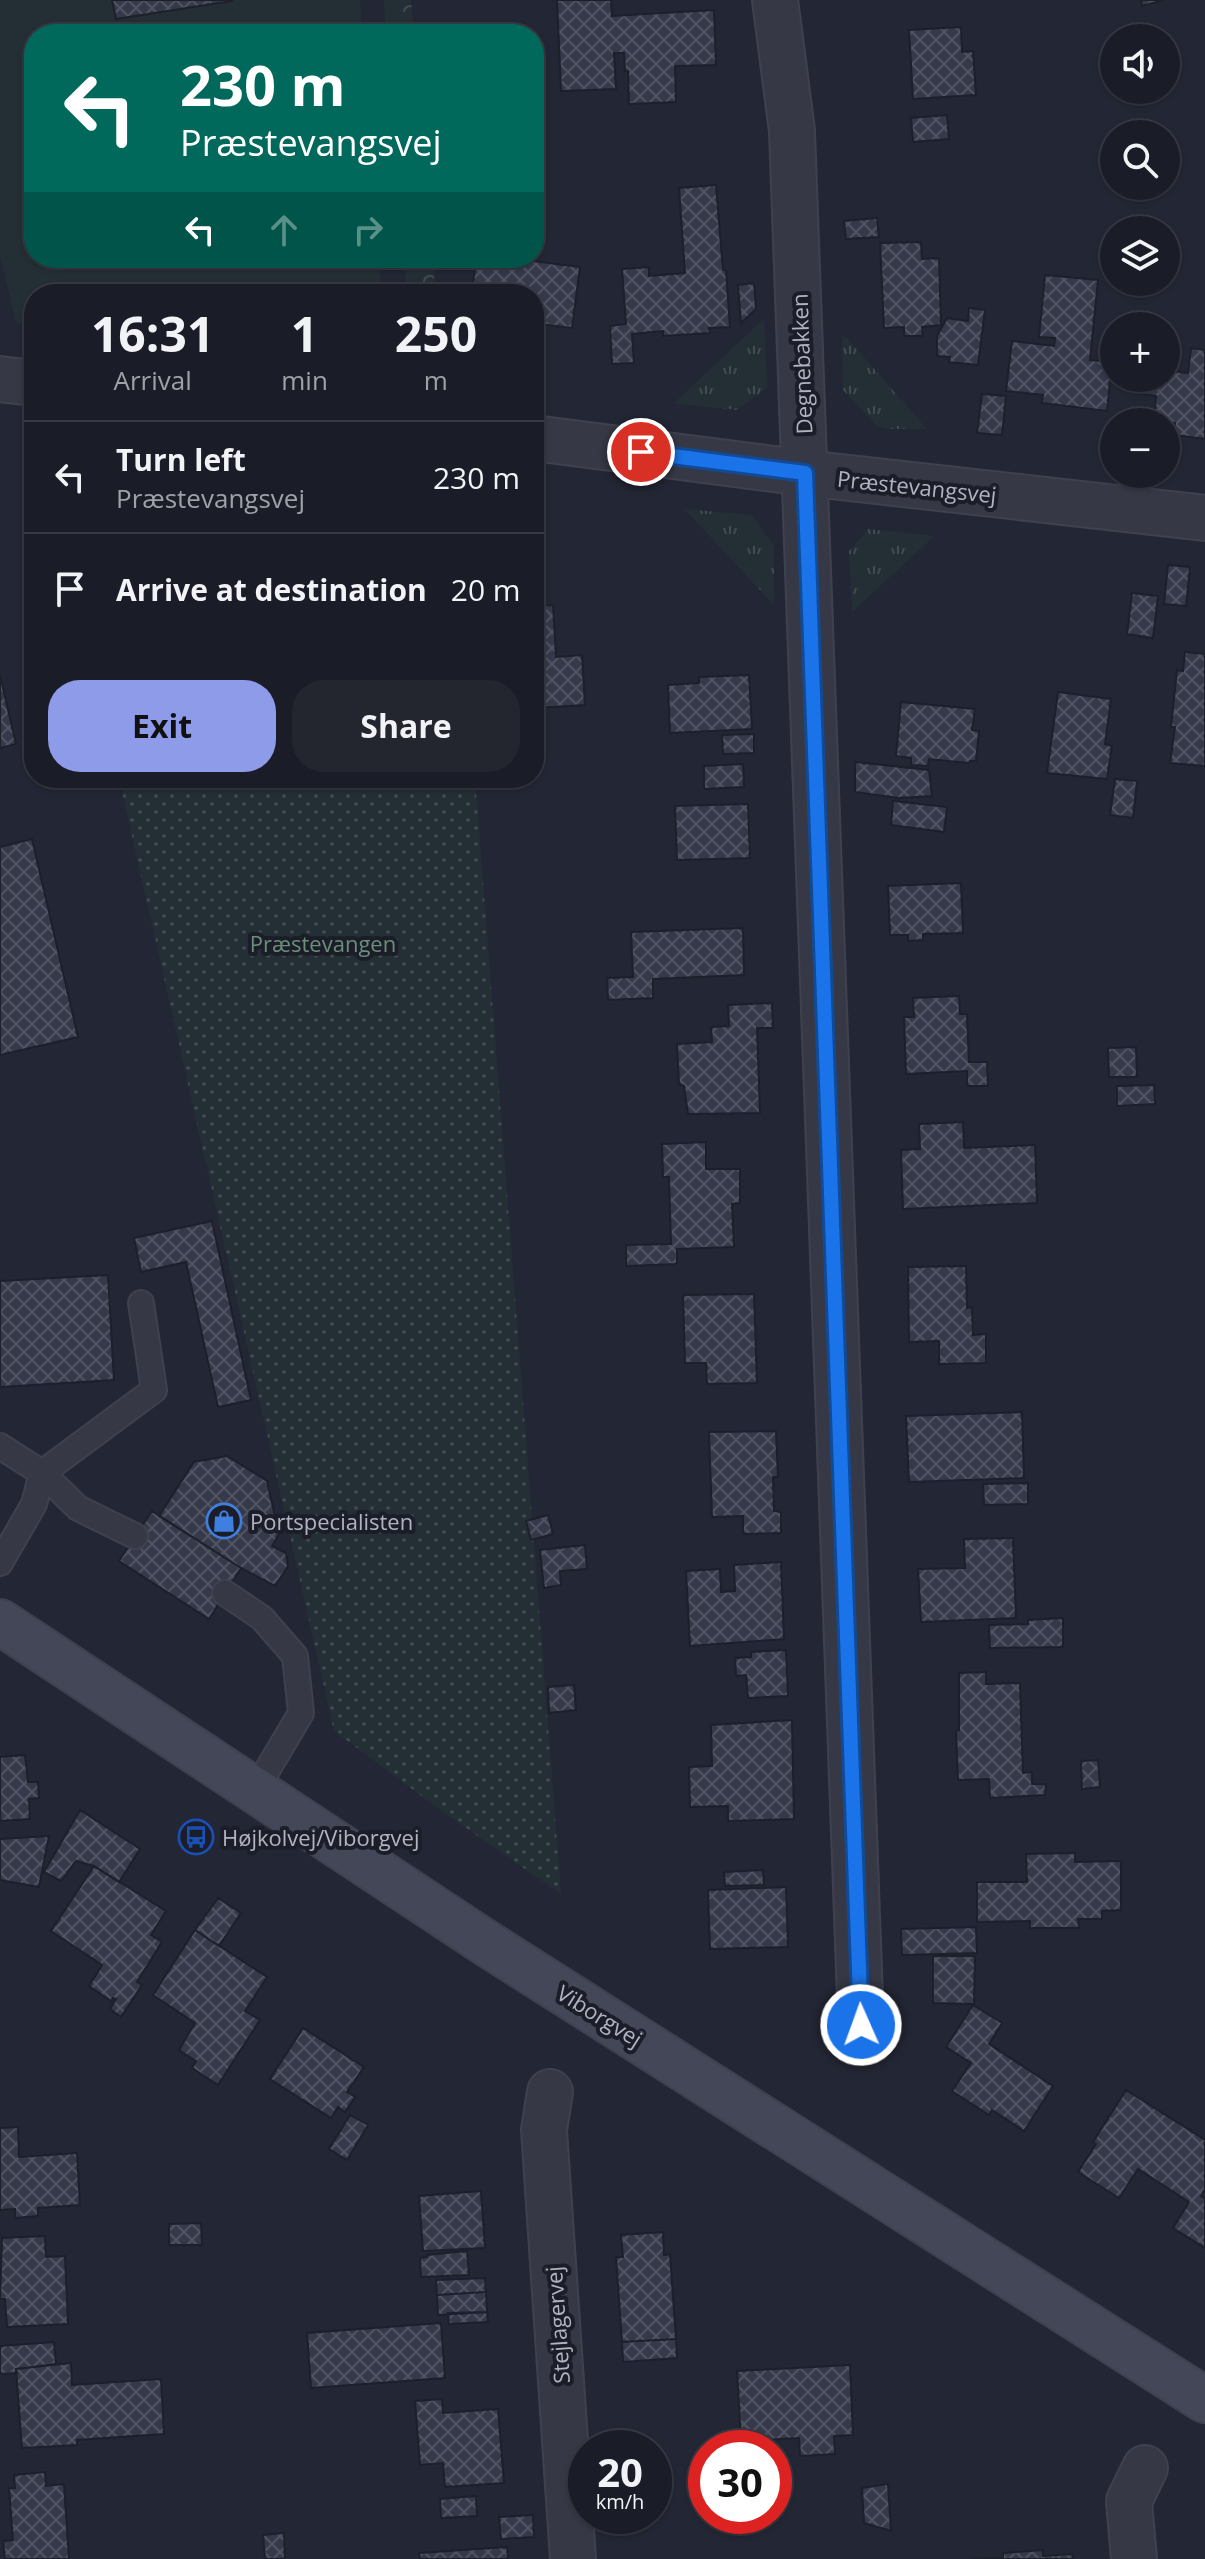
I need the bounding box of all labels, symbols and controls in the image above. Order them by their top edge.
map controls [1100,24,1180,488]
button: sound [1100,24,1180,104]
text: 230 m [180,46,346,122]
icon: left [48,56,152,160]
text: Præstevangsvej [180,118,442,167]
button: search [1100,120,1180,200]
icon: left [178,208,222,252]
icon: ahead [262,208,306,252]
icon: right [346,208,390,252]
button: layers [1100,216,1180,296]
street label: Degnebakken [784,293,818,435]
text: 16:31 [91,301,214,366]
text: 1 [291,301,318,366]
text: 250 [395,301,477,366]
button: + [1100,312,1180,392]
text: Arrival [113,362,192,398]
text: min [281,362,328,398]
text: m [424,362,448,398]
button: − [1100,408,1180,488]
pin [607,418,675,486]
icon: arrive [619,430,663,474]
text: Turn left [116,439,246,480]
icon: left [48,455,92,499]
text: 230 m [433,457,520,498]
street label: Præstevangsvej [836,463,998,509]
text: Præstevangsvej [116,480,305,516]
icon: arrive [48,567,92,611]
text: Arrive at destination [116,569,427,610]
text: 20 m [451,569,521,610]
button: Exit [48,680,276,772]
button: Share [292,680,520,772]
park label: Præstevangen [250,928,396,958]
shop icon: Portspecialisten [205,1502,243,1540]
place label: Portspecialisten [250,1506,413,1536]
bus stop icon: Højkolvej/Viborgvej [177,1818,215,1856]
place label: Højkolvej/Viborgvej [222,1822,420,1852]
street label: Viborgvej [552,1977,648,2053]
position arrow [819,1983,903,2067]
street label: Stejlagervej [538,2265,576,2385]
speed limit sign: 30 [688,2430,792,2534]
text: 20 [597,2444,643,2499]
text: km/h [596,2488,644,2515]

